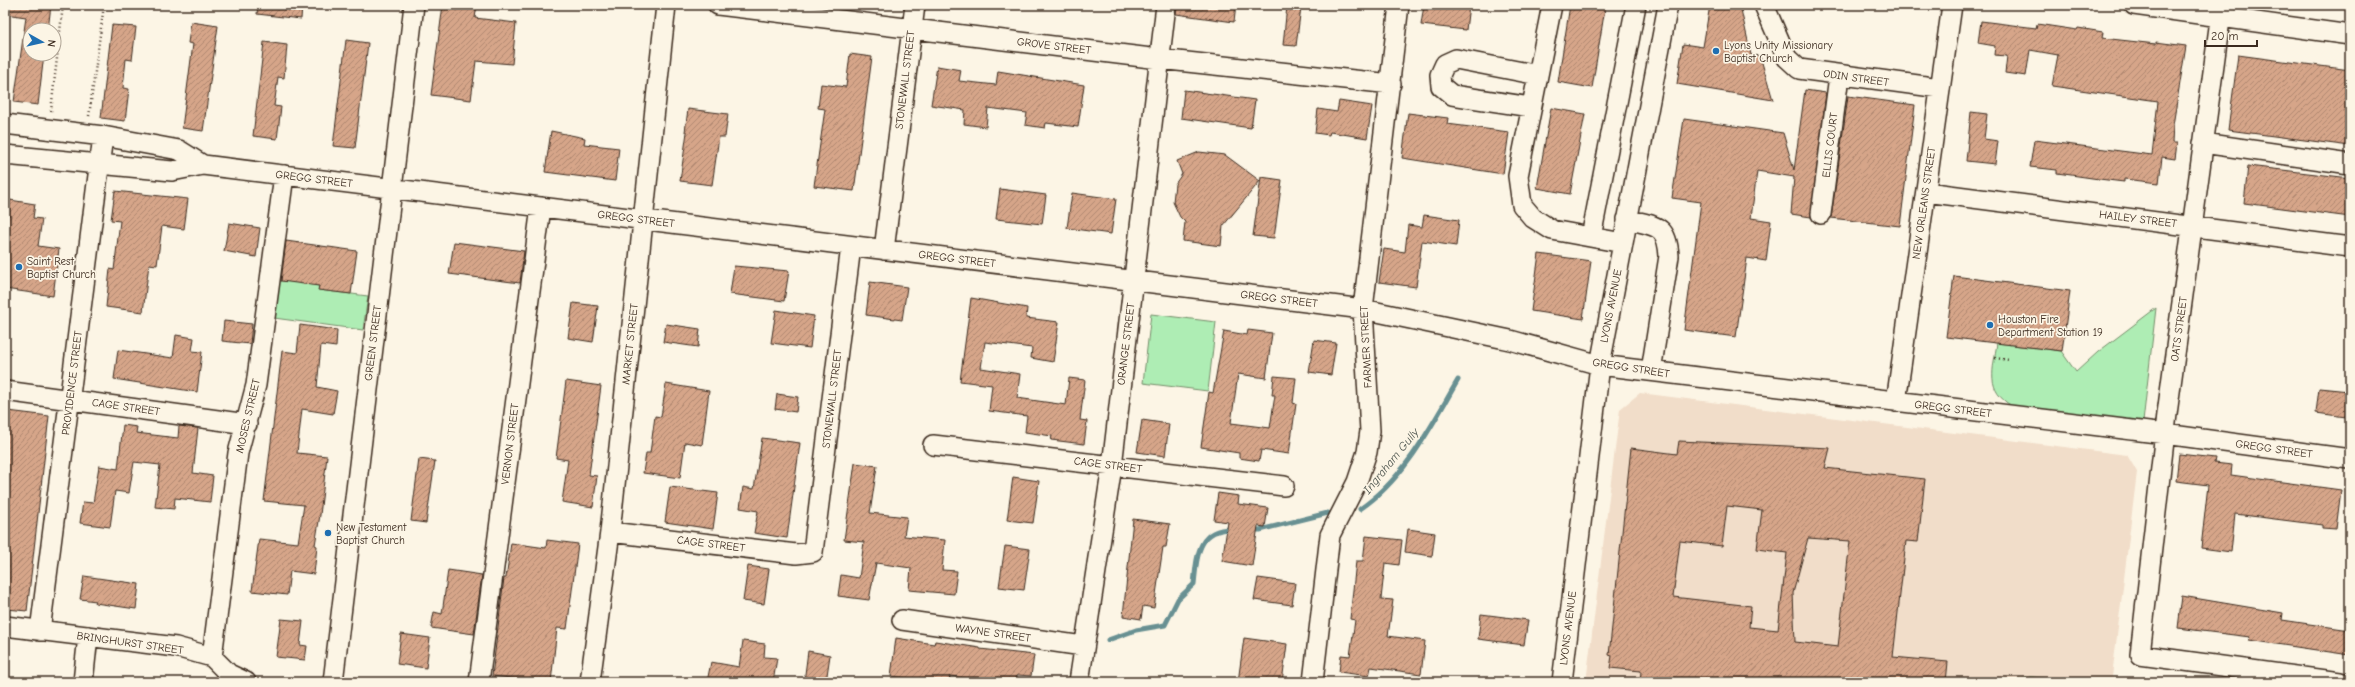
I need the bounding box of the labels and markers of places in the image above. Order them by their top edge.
place label: Lyons Unity Missionary Baptist Church [1724,39,1833,65]
marker: Lyons Unity Missionary Baptist Church [1711,46,1721,56]
place label: Saint Rest Baptist Church [27,255,96,281]
marker: Saint Rest Baptist Church [14,262,24,272]
place label: Houston Fire Department Station 19 [1998,313,2103,339]
marker: Houston Fire Department Station 19 [1985,320,1995,330]
place label: New Testament Baptist Church [336,521,407,547]
marker: New Testament Baptist Church [323,528,333,538]

